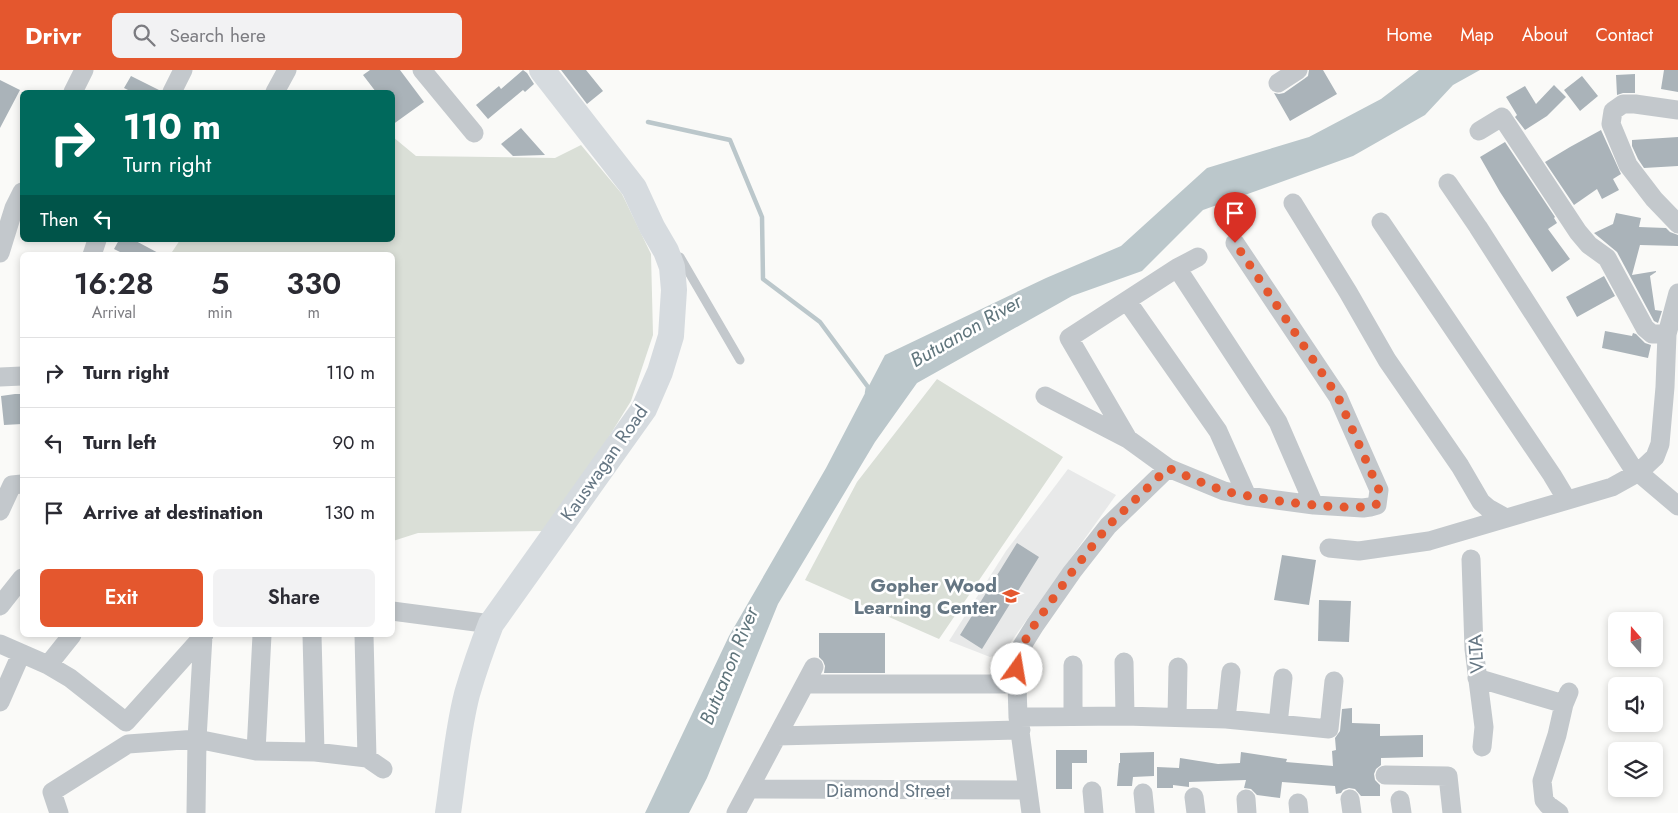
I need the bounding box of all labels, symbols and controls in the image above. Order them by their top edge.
search box [112,13,462,58]
text: Drivr [25,18,82,53]
icon: search [130,21,158,49]
text: Search here [170,22,266,49]
text: Home [1386,22,1432,48]
text: Map [1460,22,1494,48]
text: About [1522,22,1567,48]
text: Contact [1595,22,1653,48]
text: 110 m [123,102,221,152]
icon: right [40,110,105,175]
text: Turn right [123,148,211,180]
pin [1214,192,1256,243]
icon: arrive [1221,199,1249,227]
icon: left [89,205,117,233]
text: Then [40,206,79,233]
text: 16:28 [74,262,154,305]
text: 5 [211,262,229,305]
text: 330 [286,262,341,305]
water label: Butuanon River [905,287,1028,375]
text: Arrival [92,301,136,324]
text: min [208,301,233,324]
text: m [308,301,320,324]
icon: right [40,359,68,387]
text: Turn right [83,359,169,386]
text: 110 m [326,359,375,386]
street label: Kauswagan Road [554,400,654,526]
icon: left [40,429,68,457]
text: Turn left [83,429,156,456]
text: 90 m [332,429,375,456]
icon: arrive [40,499,68,527]
text: Arrive at destination [83,499,263,526]
text: 130 m [324,499,375,526]
button: Exit [40,569,203,627]
button: Share [213,569,375,627]
place label: Gopher Wood Learning Center [854,572,997,621]
school or university icon: Gopher Wood Learning Center [1001,586,1021,606]
water label: Butuanon River [692,602,766,729]
north arrow [1608,612,1662,668]
map controls [1608,612,1663,797]
street label: VLTA [1461,633,1491,675]
position arrow [990,642,1042,694]
button: sound [1608,677,1663,732]
button: layers [1608,742,1663,797]
street label: Diamond Street [826,777,950,804]

